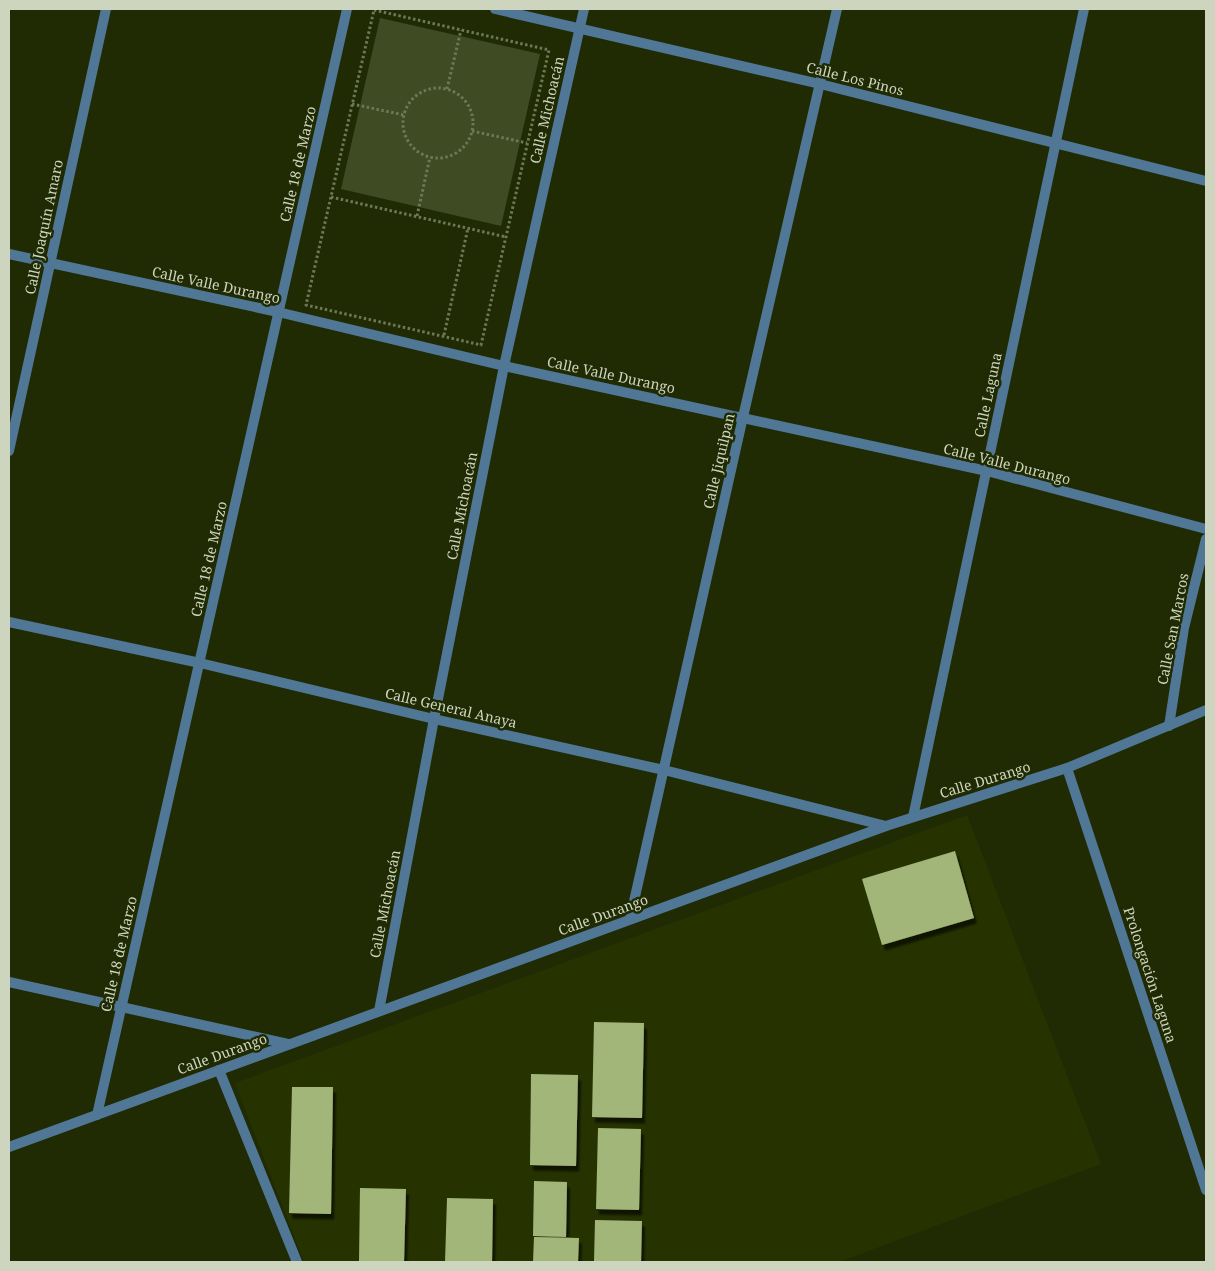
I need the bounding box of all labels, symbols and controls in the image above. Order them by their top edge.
street label: Calle Michoacán [525,54,568,165]
street label: Calle Los Pinos [805,57,906,100]
street label: Calle 18 de Marzo [275,104,320,224]
street label: Calle Joaquín Amaro [20,158,67,296]
street label: Calle Valle Durango [150,262,282,307]
street label: Calle Laguna [969,351,1006,439]
street label: Calle Valle Durango [545,352,677,397]
street label: Calle Jiquilpan [698,411,739,511]
street label: Calle Valle Durango [942,439,1073,489]
street label: Calle Michoacán [442,450,481,561]
street label: Calle 18 de Marzo [186,499,231,619]
street label: Calle San Marcos [1152,571,1193,686]
street label: Calle General Anaya [383,683,519,732]
street label: Calle Durango [937,757,1033,802]
street label: Calle Michoacán [365,848,404,959]
street label: Calle Durango [555,889,650,940]
street label: Calle 18 de Marzo [96,894,141,1014]
street label: Prolongación Laguna [1119,904,1181,1045]
street label: Calle Durango [174,1028,269,1079]

